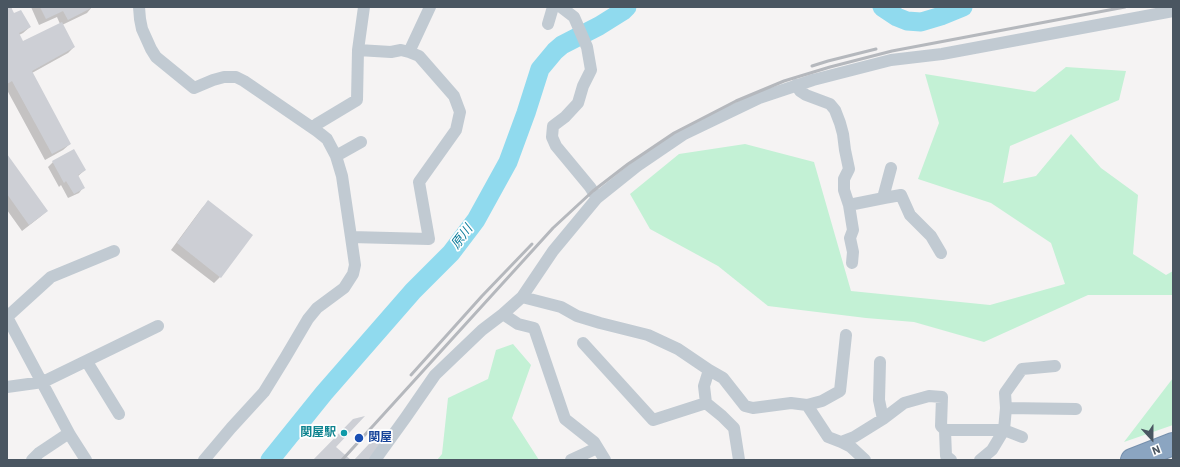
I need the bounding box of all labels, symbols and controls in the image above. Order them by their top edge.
water label: 原川 [448,222,476,252]
north arrow [1132,419,1172,459]
place label: 関屋駅 [300,426,336,440]
marker: 関屋駅 [339,428,349,438]
place label: 関屋 [368,431,392,445]
marker: 関屋 [353,432,365,444]
text: N [1150,442,1163,458]

